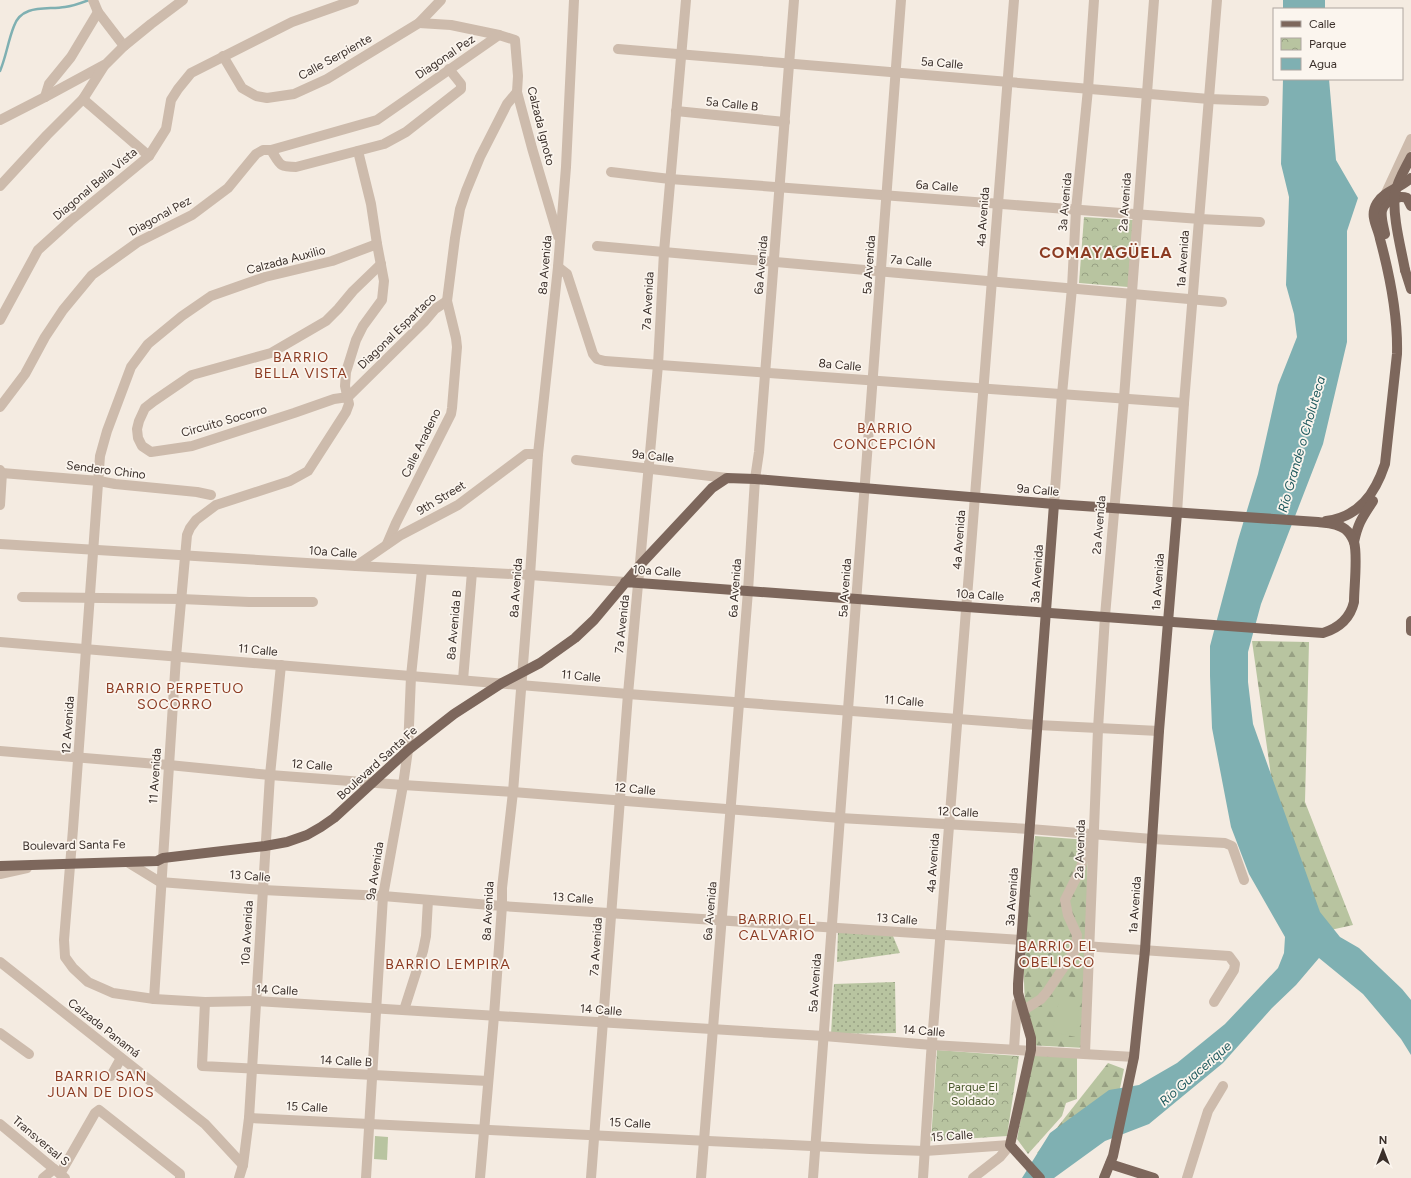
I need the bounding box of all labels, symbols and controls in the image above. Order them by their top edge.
legend [1273,8,1403,80]
text: Calle [1309,17,1336,31]
street label: Calle Serpiente [296,31,375,83]
street label: Diagonal Pez [413,32,478,82]
text: Parque [1309,37,1347,51]
street label: 5a Calle [920,54,964,72]
text: Agua [1309,57,1337,71]
street label: Calzada Ignoto [524,85,558,167]
street label: 5a Calle B [705,94,759,114]
street label: Diagonal Bella Vista [50,145,140,223]
street label: 3a Avenida [1055,172,1075,232]
street label: 2a Avenida [1116,172,1134,232]
street label: 6a Calle [915,178,959,194]
street label: 4a Avenida [974,187,992,247]
street label: Diagonal Pez [126,193,194,239]
street label: 1a Avenida [1174,230,1192,288]
street label: 8a Avenida [535,235,555,295]
street label: 6a Avenida [751,235,771,295]
street label: 5a Avenida [860,235,878,295]
street label: Calzada Auxilio [245,243,327,277]
district label: COMAYAGÜELA [1039,243,1173,262]
street label: 7a Calle [889,252,933,270]
street label: 7a Avenida [639,271,657,331]
street label: Diagonal Espartaco [355,290,439,372]
district label: BARRIO BELLA VISTA [254,349,348,382]
street label: 8a Calle [818,356,862,374]
water label: Río Grande o Choluteca [1275,374,1328,514]
street label: Circuito Socorro [179,402,269,440]
street label: Calle Aradeno [398,406,444,480]
district label: BARRIO CONCEPCIÓN [833,420,937,453]
street label: 9a Calle [631,446,675,466]
street label: Sendero Chino [65,458,147,482]
street label: 9th Street [414,478,468,518]
street label: 9a Calle [1016,481,1060,499]
street label: 2a Avenida [1089,495,1109,555]
street label: 4a Avenida [950,510,968,570]
street label: 10a Calle [308,543,358,561]
street label: 3a Avenida [1028,544,1046,604]
street label: 1a Avenida [1149,553,1167,611]
street label: 8a Avenida [507,558,525,618]
street label: 6a Avenida [726,558,744,618]
street label: 5a Avenida [836,558,854,618]
street label: 10a Calle [632,562,682,580]
street label: 10a Calle [955,586,1005,604]
street label: 8a Avenida B [444,590,464,660]
street label: 7a Avenida [612,594,632,654]
street label: 11 Calle [238,641,279,659]
street label: 11 Calle [561,667,602,685]
district label: BARRIO PERPETUO SOCORRO [106,680,244,713]
street label: 11 Calle [884,693,925,709]
street label: 12 Avenida [59,696,77,754]
street label: Boulevard Santa Fe [334,723,420,803]
street label: 11 Avenida [146,748,164,804]
street label: 12 Calle [291,757,334,773]
street label: 12 Calle [614,780,657,798]
street label: 12 Calle [937,804,979,820]
street label: 2a Avenida [1072,819,1088,879]
street label: 4a Avenida [924,833,942,893]
street label: Boulevard Santa Fe [22,837,126,853]
street label: 9a Avenida [363,841,387,901]
street label: 3a Avenida [1003,867,1021,927]
street label: 13 Calle [229,868,271,884]
street label: 1a Avenida [1126,876,1144,934]
street label: 8a Avenida [479,881,497,941]
street label: 6a Avenida [700,881,720,941]
street label: 13 Calle [552,890,594,906]
street label: 10a Avenida [238,900,256,966]
district label: BARRIO EL CALVARIO [738,911,816,944]
street label: 13 Calle [876,911,918,927]
street label: 7a Avenida [587,917,605,977]
district label: BARRIO EL OBELISCO [1018,938,1096,971]
street label: 5a Avenida [806,953,824,1013]
district label: BARRIO LEMPIRA [385,956,511,973]
street label: 14 Calle [256,982,299,998]
street label: Calzada Panamá [65,996,143,1060]
street label: 14 Calle [580,1002,623,1018]
street label: 14 Calle [903,1023,946,1039]
water label: Río Guacerique [1156,1038,1234,1109]
street label: 14 Calle B [320,1053,372,1069]
district label: BARRIO SAN JUAN DE DIOS [47,1068,155,1101]
park label: Parque El Soldado [948,1080,998,1108]
street label: 15 Calle [286,1099,328,1115]
street label: Transversal S [10,1113,72,1169]
street label: 15 Calle [609,1115,651,1131]
street label: 15 Calle [931,1128,974,1144]
north arrow [1363,1130,1403,1170]
text: N [1379,1134,1387,1147]

